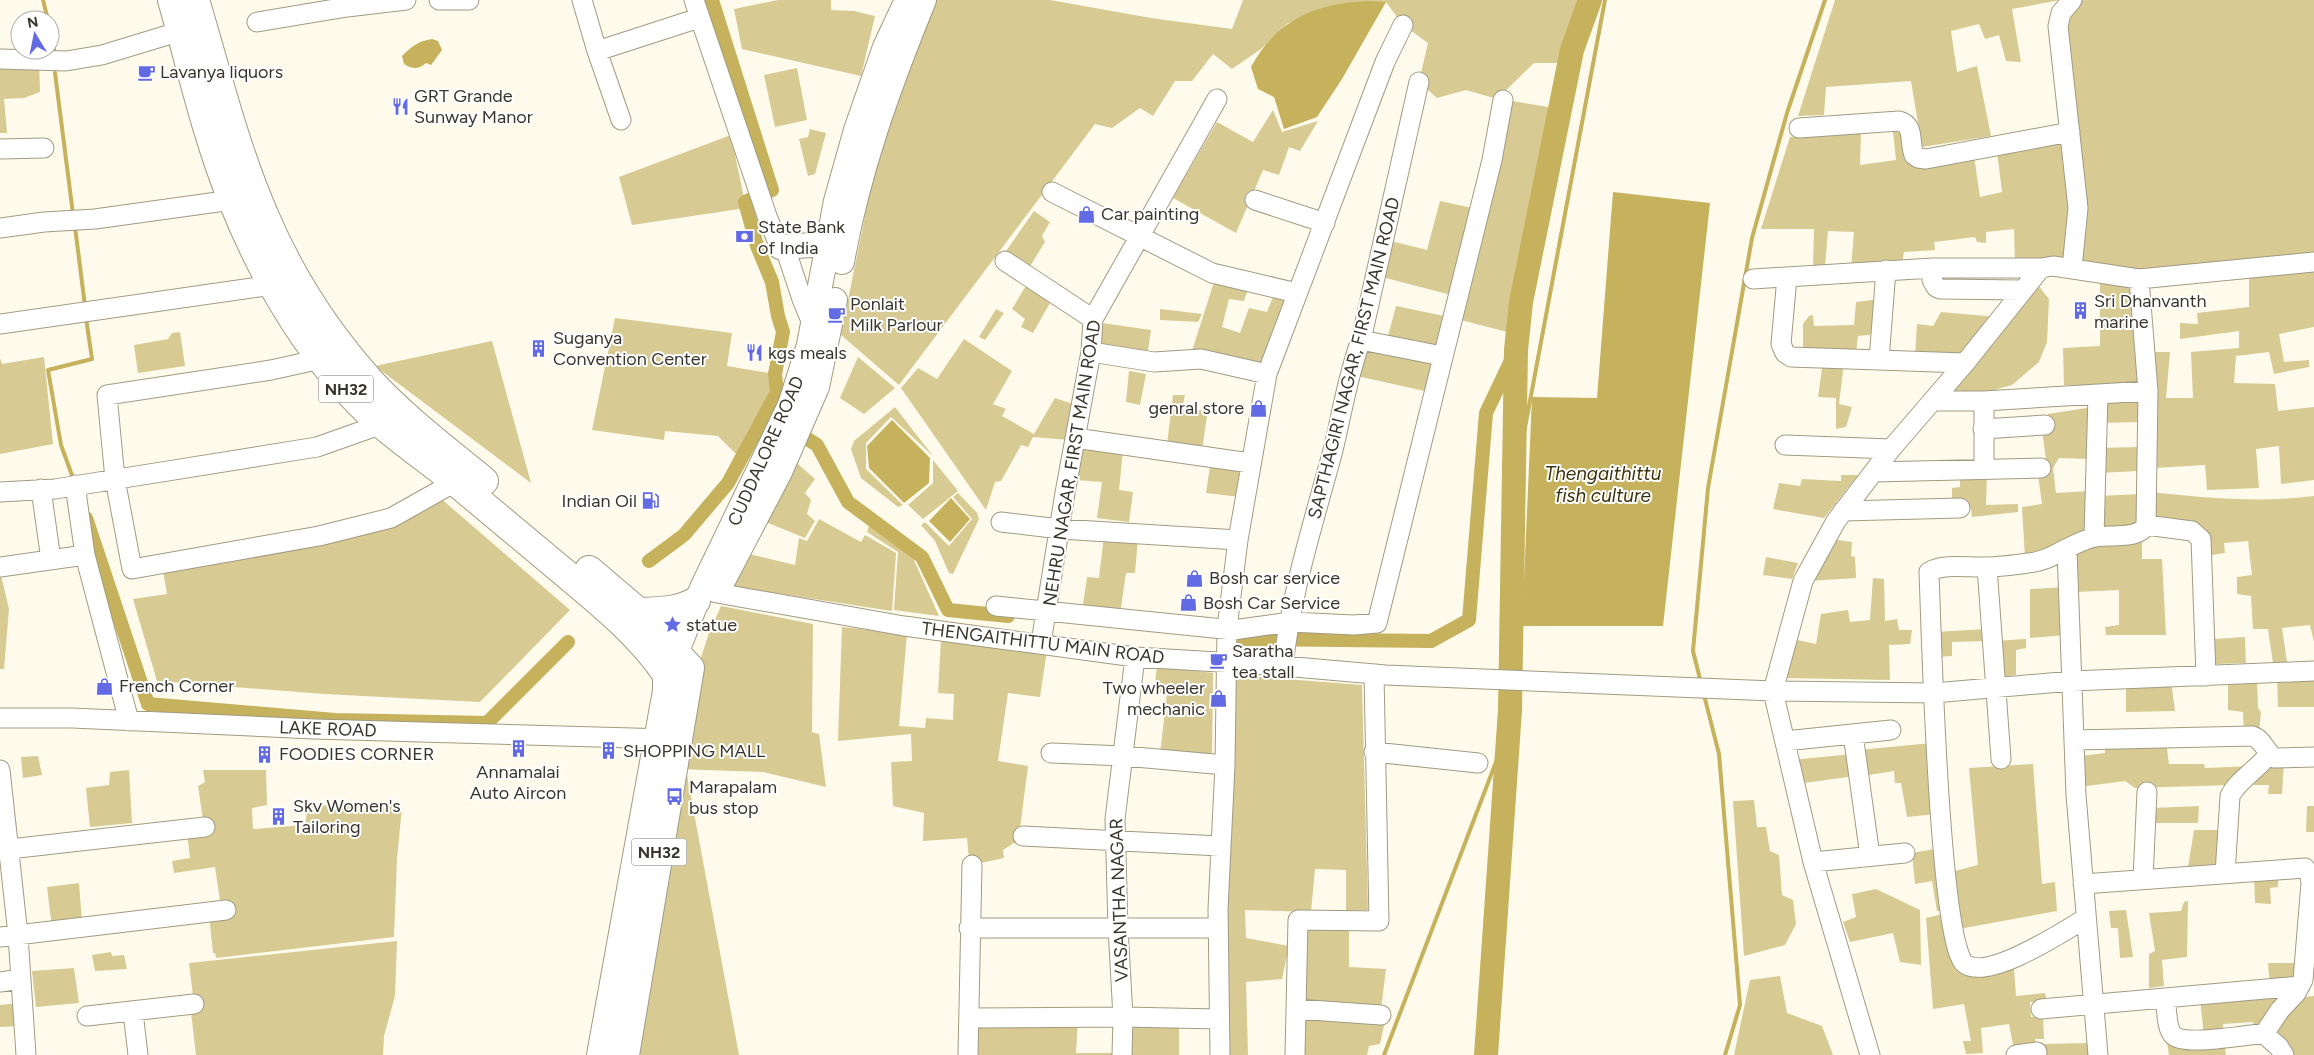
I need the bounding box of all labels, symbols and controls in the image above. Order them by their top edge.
north arrow [10,10,60,60]
text: N [26,13,40,32]
place label: Lavanya liquors [160,61,283,83]
cafe icon: Lavanya liquors [136,62,156,82]
place label: GRT Grande Sunway Manor [414,85,533,128]
restaurant icon: GRT Grande Sunway Manor [390,96,410,116]
street label: SAPTHAGIRI NAGAR, FIRST MAIN ROAD [1303,195,1405,521]
place label: Car painting [1101,203,1199,225]
shop icon: Car painting [1077,204,1097,224]
place label: State Bank of India [758,216,845,259]
bank icon: State Bank of India [734,227,754,247]
place label: Sri Dhanvanth marine [2094,290,2207,333]
place label: Ponlait Milk Parlour [850,293,943,336]
building icon: Sri Dhanvanth marine [2070,301,2090,321]
cafe icon: Ponlait Milk Parlour [826,304,846,324]
street label: NEHRU NAGAR, FIRST MAIN ROAD [1038,318,1106,608]
place label: Suganya Convention Center [553,327,707,370]
building icon: Suganya Convention Center [529,338,549,358]
place label: kgs meals [768,342,847,364]
restaurant icon: kgs meals [744,343,764,363]
street label: CUDDALORE ROAD [723,373,809,529]
road number: NH32 [318,376,374,402]
place label: genral store [1148,397,1244,419]
shop icon: genral store [1248,398,1268,418]
water label: Thengaithittu fish culture [1545,462,1662,507]
place label: Indian Oil [562,490,637,512]
fuel station icon: Indian Oil [641,491,661,511]
place label: Bosh car service [1209,567,1340,589]
shop icon: Bosh car service [1185,568,1205,588]
place label: Bosh Car Service [1203,592,1340,614]
shop icon: Bosh Car Service [1179,593,1199,613]
place label: statue [686,614,737,636]
place icon: statue [662,615,682,635]
street label: THENGAITHITTU MAIN ROAD [920,617,1166,669]
place label: Saratha tea stall [1232,640,1294,683]
cafe icon: Saratha tea stall [1208,651,1228,671]
place label: French Corner [119,675,234,697]
shop icon: French Corner [95,676,115,696]
place label: Two wheeler mechanic [1103,677,1205,720]
shop icon: Two wheeler mechanic [1209,688,1229,708]
street label: LAKE ROAD [279,716,377,742]
building icon: Annamalai Auto Aircon [508,739,528,759]
place label: SHOPPING MALL [623,740,766,762]
building icon: SHOPPING MALL [599,741,619,761]
place label: FOODIES CORNER [279,743,434,765]
building icon: FOODIES CORNER [255,744,275,764]
place label: Annamalai Auto Aircon [470,761,566,804]
place label: Marapalam bus stop [689,776,777,819]
bus stop icon: Marapalam bus stop [665,787,685,807]
place label: Skv Women's Tailoring [293,795,401,838]
building icon: Skv Women's Tailoring [269,806,289,826]
street label: VASANTHA NAGAR [1105,818,1133,982]
road number: NH32 [632,839,686,866]

